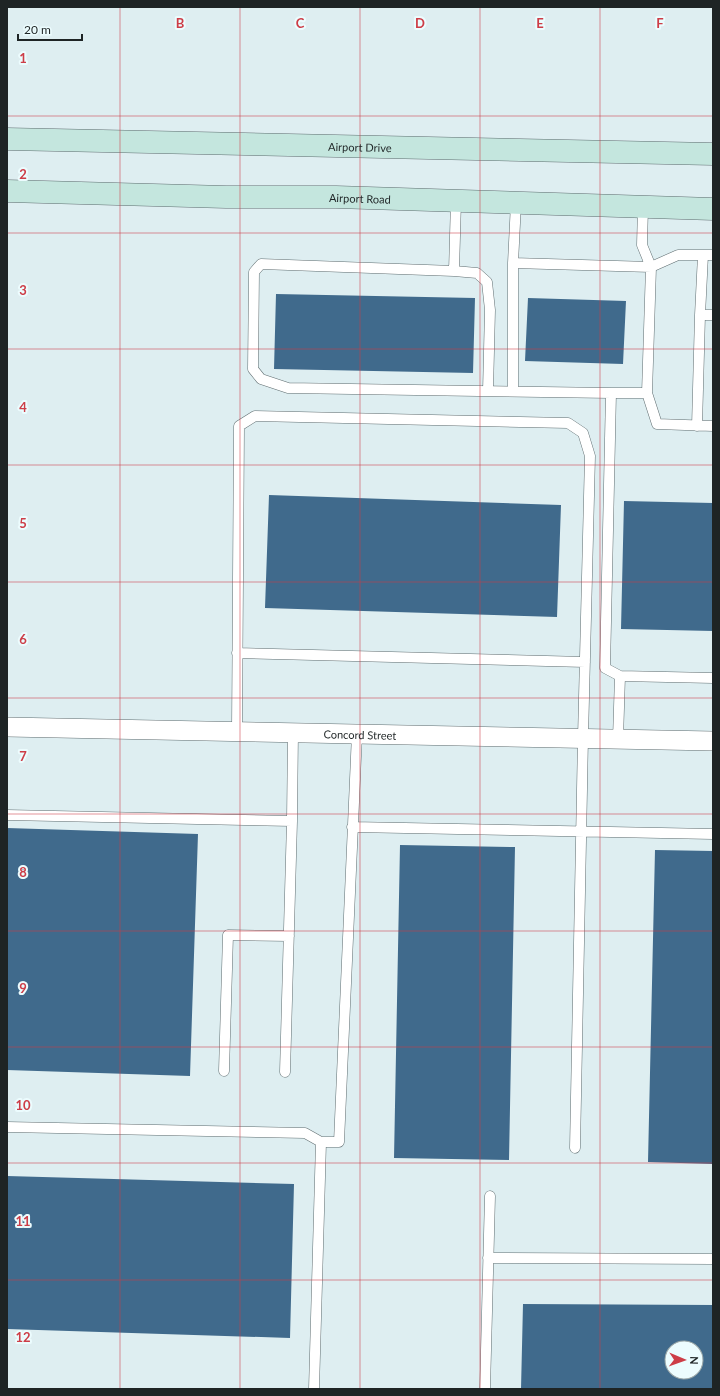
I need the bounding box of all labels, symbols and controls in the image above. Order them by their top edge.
text: B [176,15,185,31]
text: C [296,15,305,31]
text: D [415,15,425,31]
text: E [536,15,544,31]
text: F [656,15,664,31]
scale bar [18,16,82,42]
text: 20 m [24,22,51,37]
text: 1 [19,50,27,66]
street label: Airport Drive [328,139,392,154]
text: 2 [19,166,27,182]
street label: Airport Road [329,191,391,205]
text: 3 [19,282,27,298]
text: 4 [19,399,27,415]
text: 5 [19,515,27,531]
text: 6 [19,631,27,647]
street label: Concord Street [323,727,397,741]
text: 7 [19,748,27,764]
text: 8 [19,864,27,880]
text: 9 [19,980,27,996]
text: 10 [15,1097,31,1113]
text: 11 [15,1213,31,1229]
text: 12 [15,1329,31,1345]
north arrow [664,1340,704,1380]
text: N [688,1356,701,1365]

